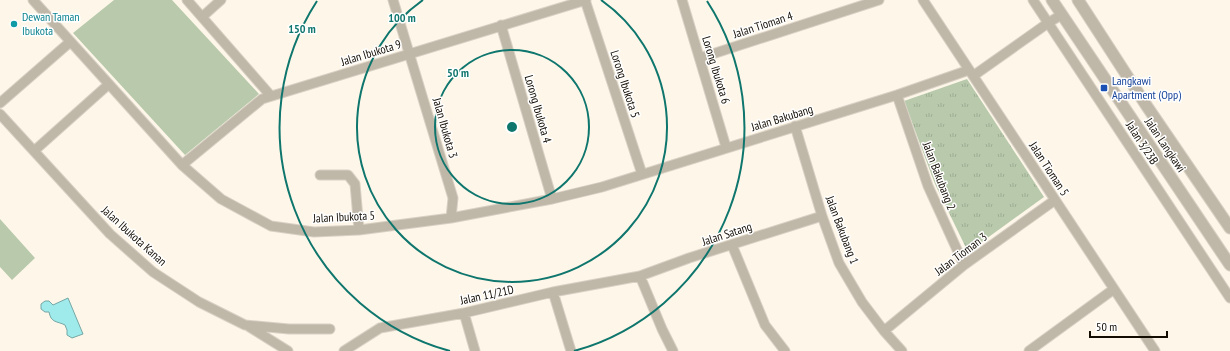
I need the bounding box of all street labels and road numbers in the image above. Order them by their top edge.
street label: Jalan Tioman 4 [730,8,795,42]
street label: Lorong Ibukota 6 [699,34,734,106]
street label: Jalan Ibukota 9 [338,36,403,69]
street label: Lorong Ibukota 5 [608,48,643,119]
street label: Lorong Ibukota 4 [522,73,556,145]
street label: Jalan Ibukota 3 [429,95,461,160]
street label: Jalan Bakubang [748,101,815,134]
street label: Jalan Langkawi [1141,114,1189,175]
street label: Jalan 3/23B [1122,117,1162,167]
street label: Jalan Tioman 5 [1026,138,1073,199]
street label: Jalan Bakubang 2 [919,139,959,212]
street label: Jalan Bakubang 1 [822,193,862,266]
street label: Jalan Ibukota Kanan [98,202,170,269]
street label: Jalan Ibukota 5 [312,207,375,226]
street label: Jalan Satang [699,218,754,249]
street label: Jalan Tioman 3 [931,229,990,279]
street label: Jalan 11/21D [458,282,515,308]

